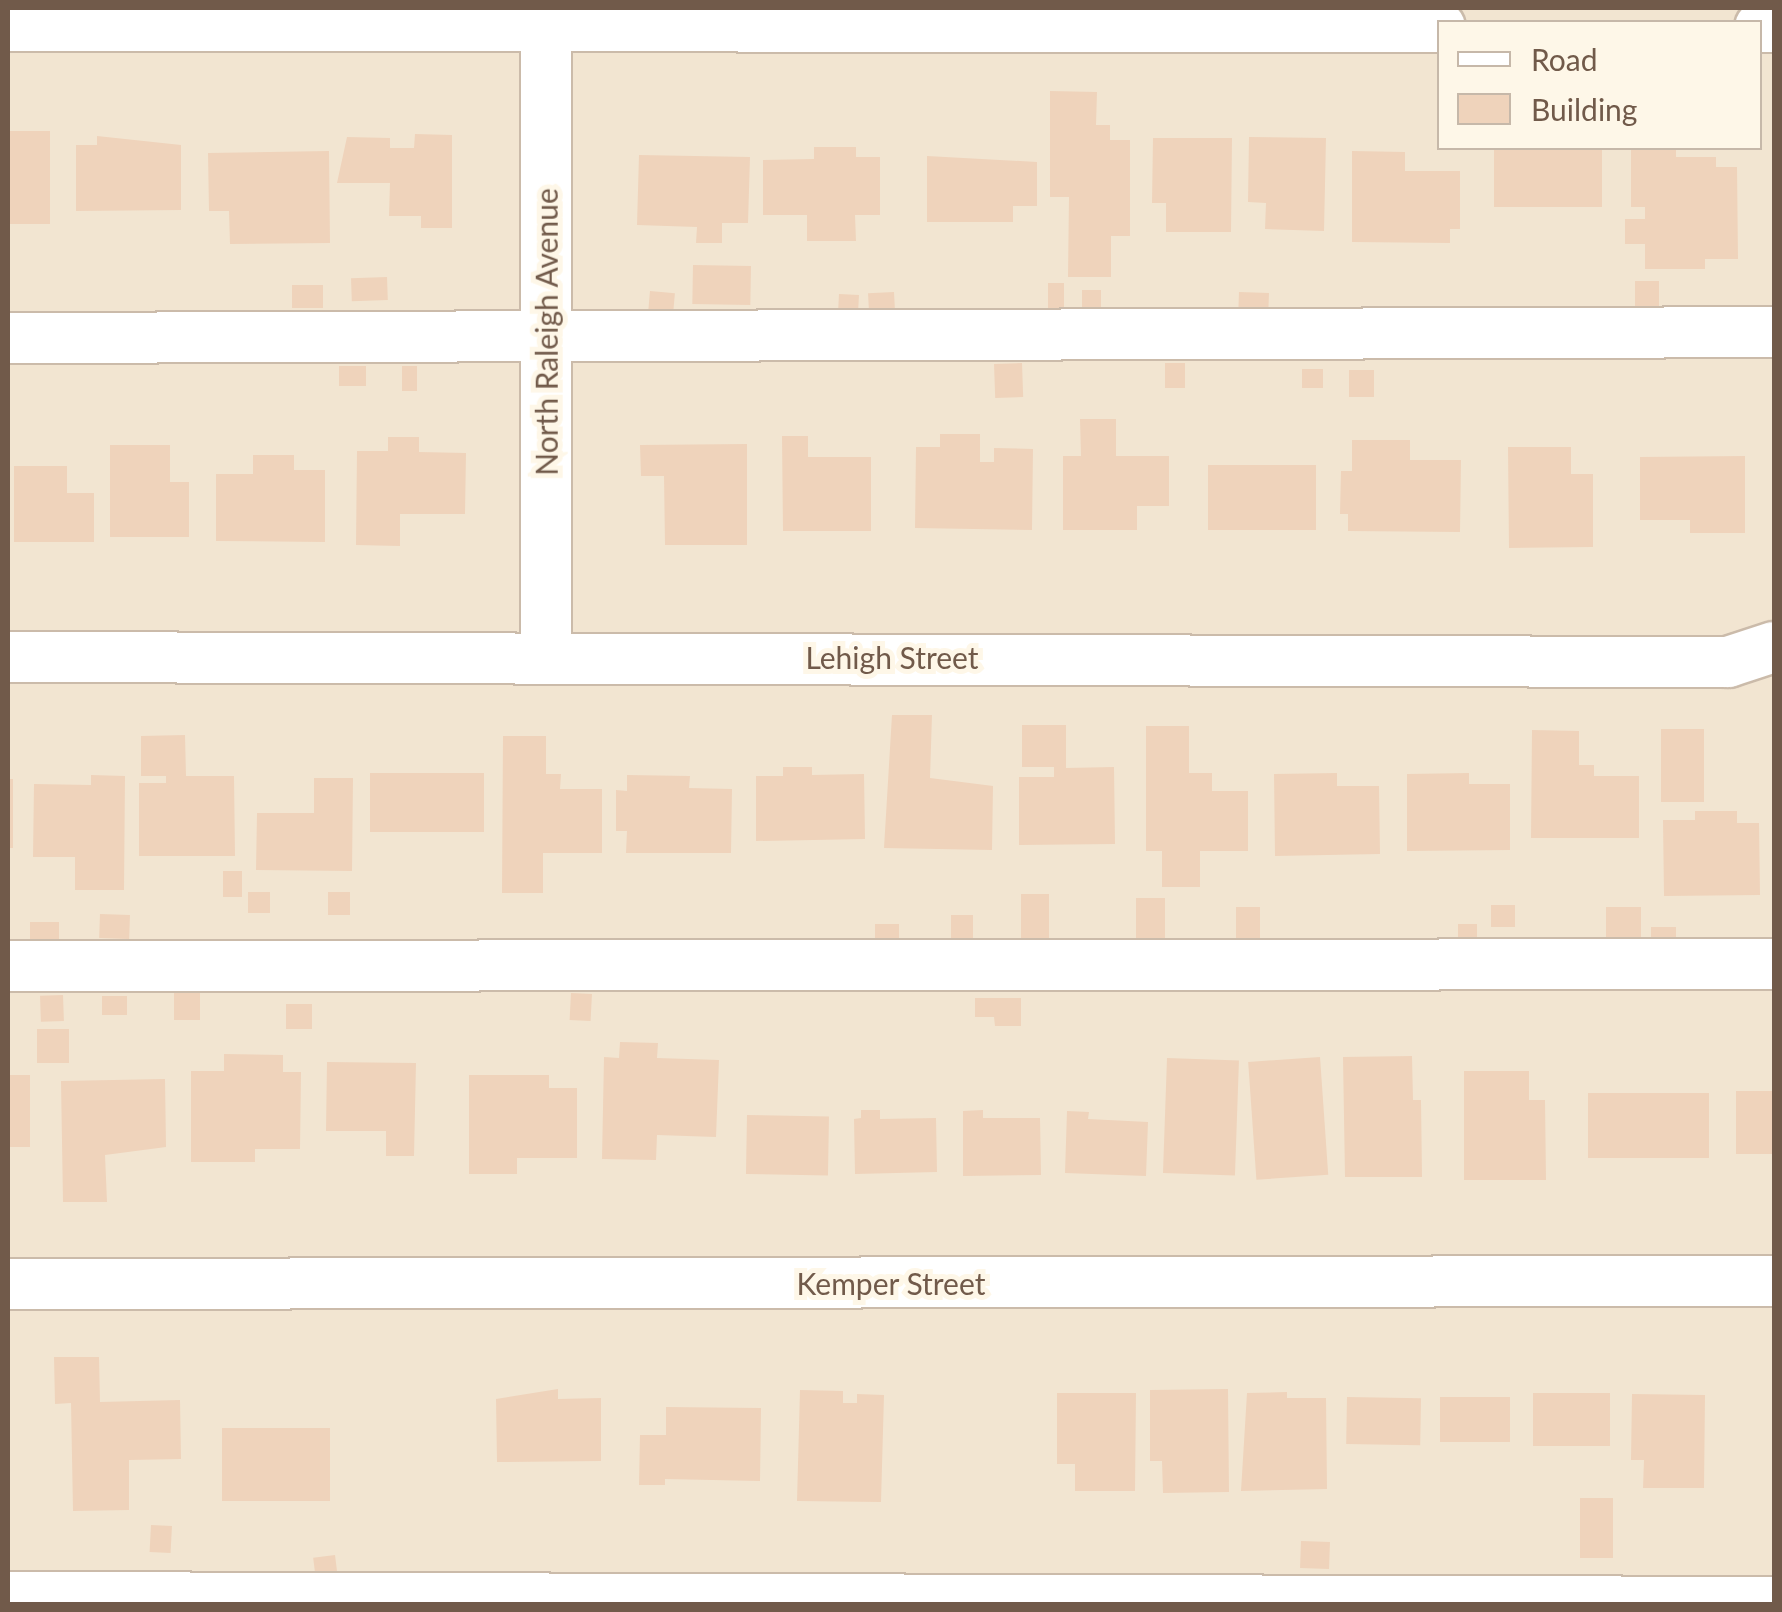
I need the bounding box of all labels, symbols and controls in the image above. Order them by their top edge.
legend [1437,20,1762,150]
text: Road [1531,41,1598,77]
text: Building [1531,91,1637,127]
street label: North Raleigh Avenue [528,188,564,476]
street label: Lehigh Street [805,639,979,675]
street label: Kemper Street [796,1265,986,1301]

